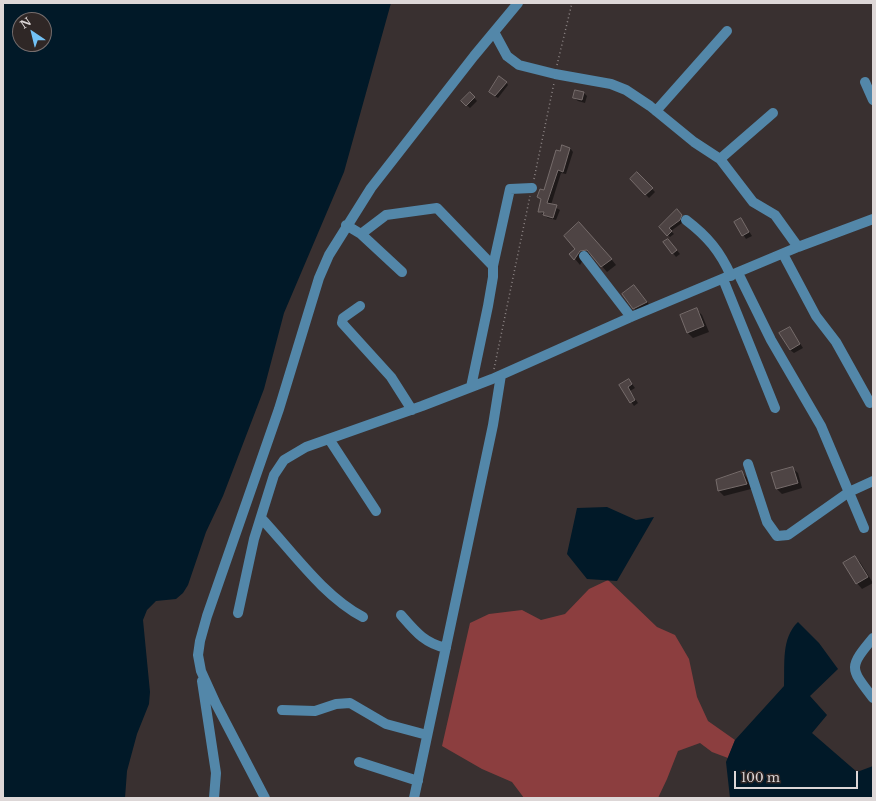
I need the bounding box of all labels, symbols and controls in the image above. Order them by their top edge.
north arrow [12,12,52,52]
text: N [17,14,34,32]
scale bar [736,763,860,789]
text: 100 m [741,770,780,785]

